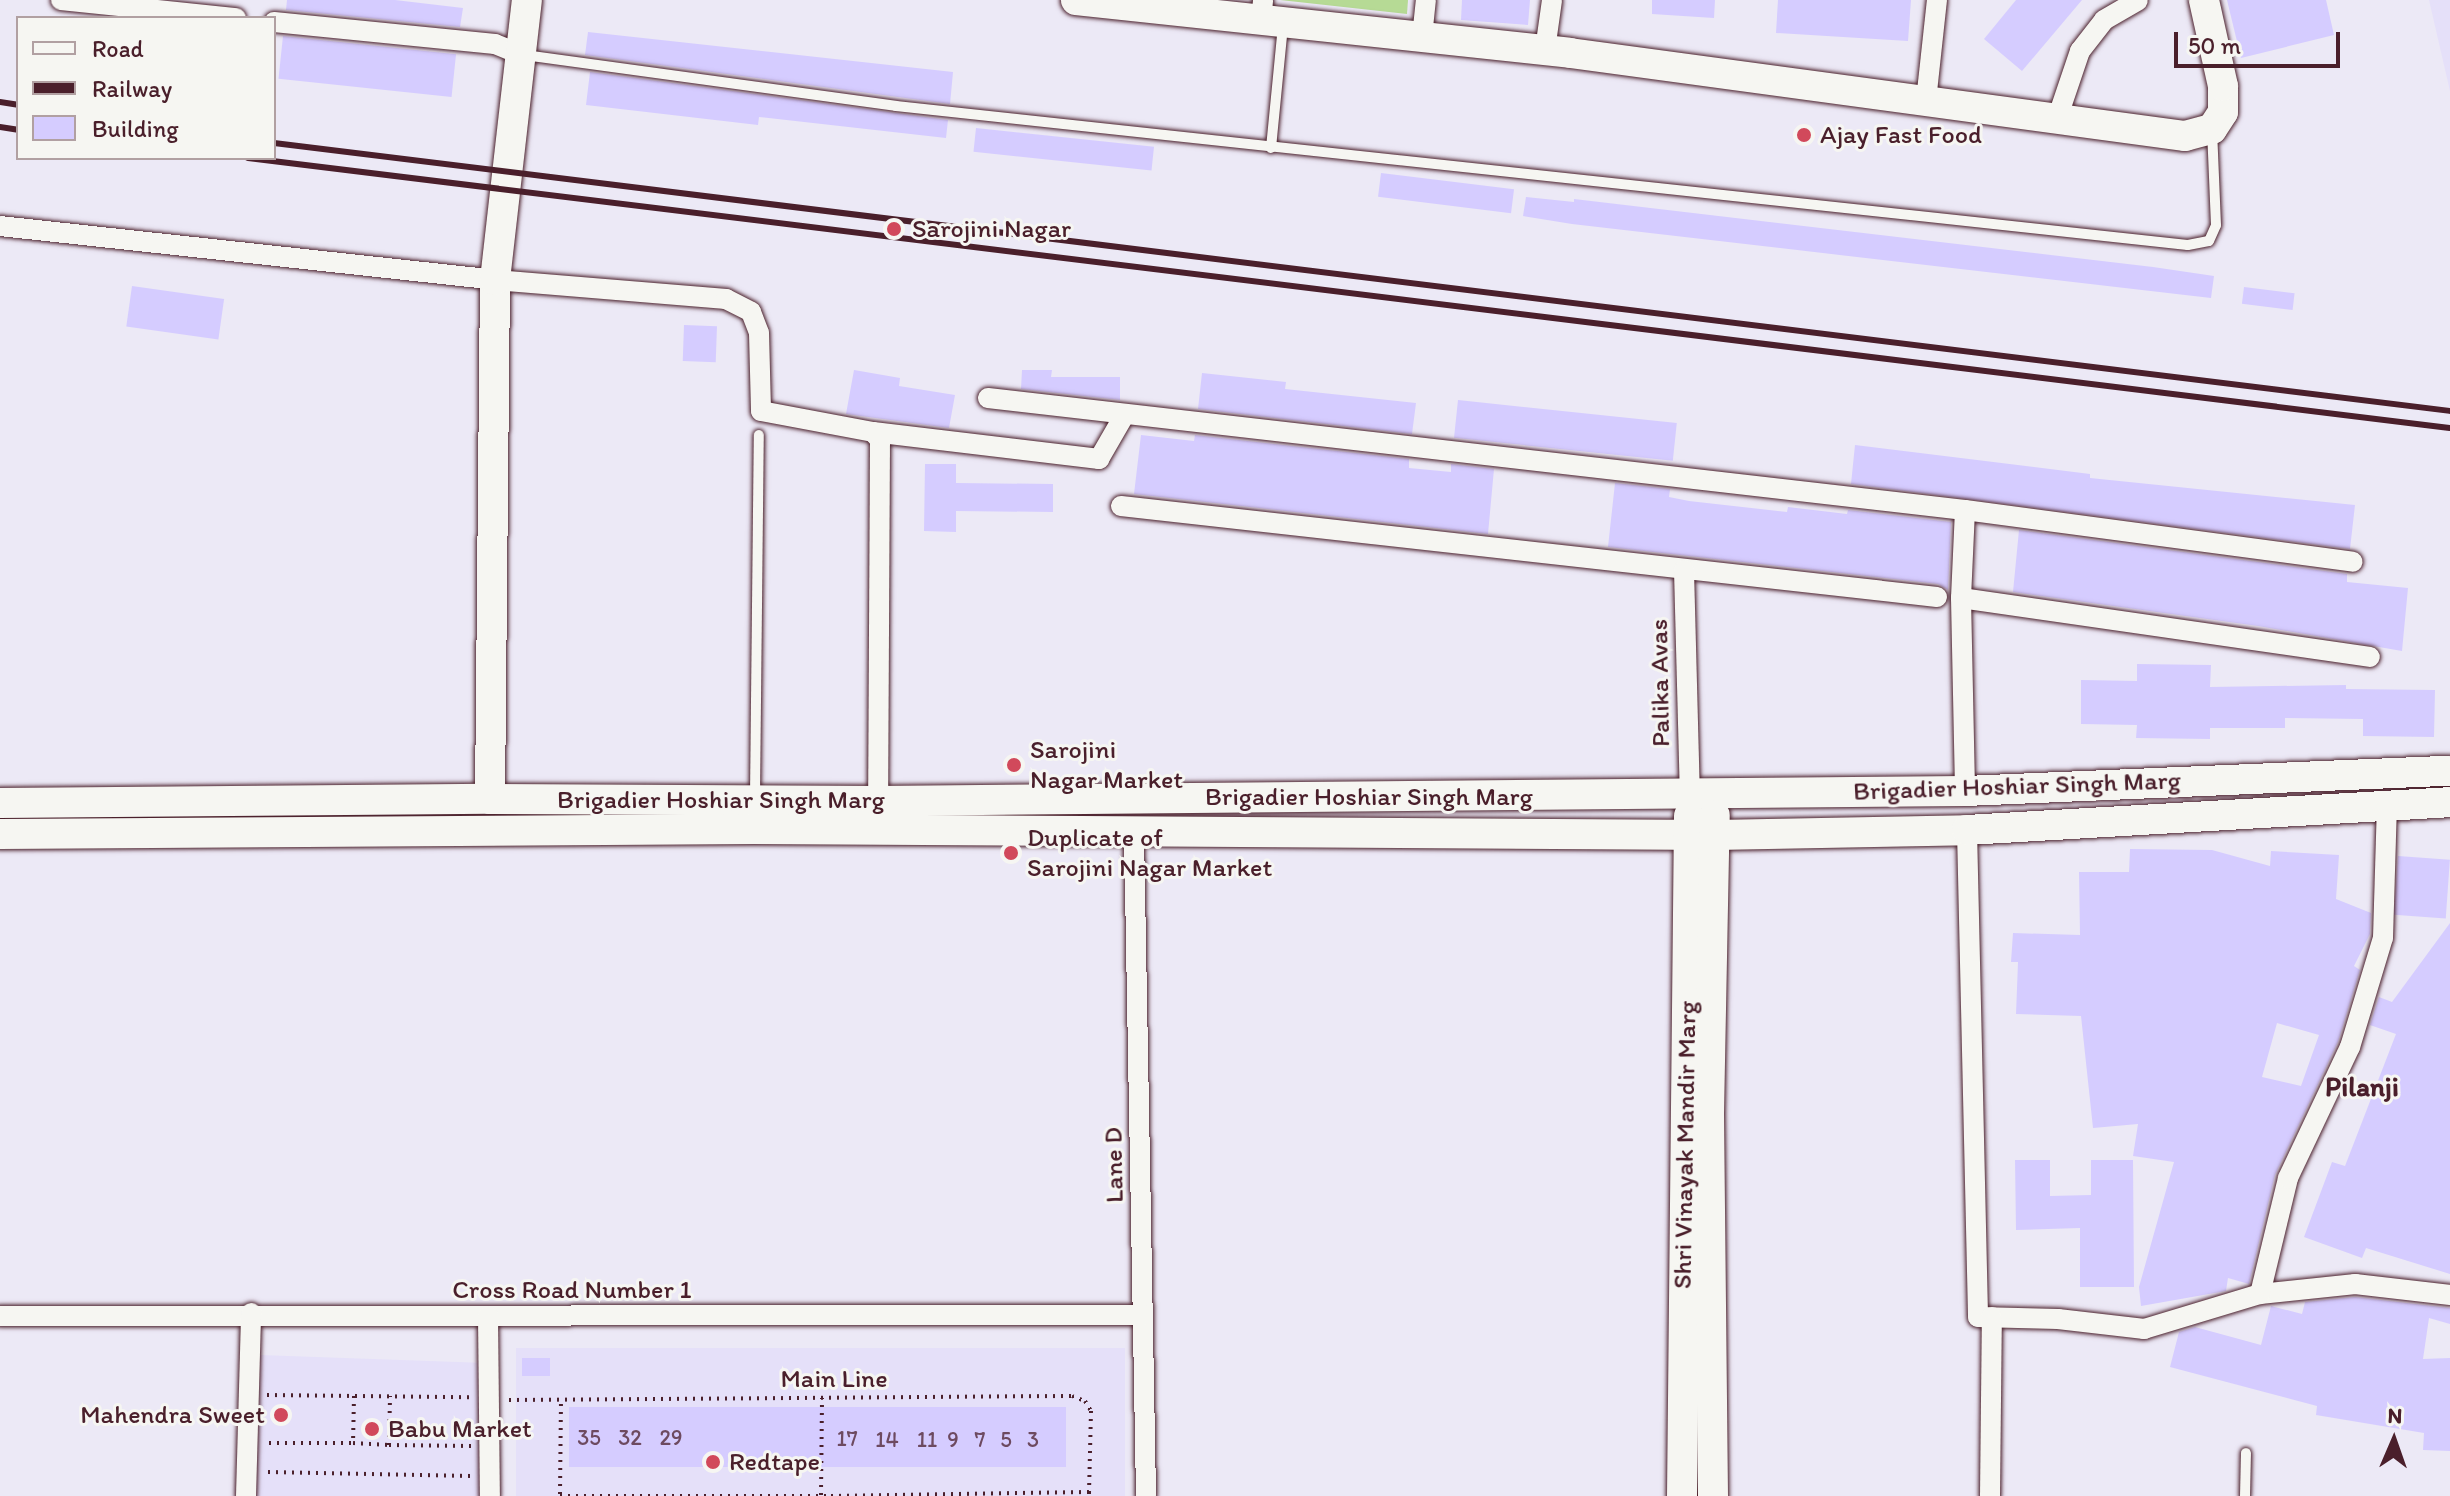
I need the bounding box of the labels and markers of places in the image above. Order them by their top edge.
place label: Ajay Fast Food [1820,119,1981,151]
marker: Ajay Fast Food [1795,126,1813,144]
place label: Sarojini Nagar [912,213,1071,245]
marker: Sarojini Nagar [883,218,905,240]
place label: Sarojini Nagar Market [1030,734,1183,796]
marker: Sarojini Nagar Market [1005,756,1023,774]
place label: Duplicate of Sarojini Nagar Market [1027,822,1272,884]
marker: Duplicate of Sarojini Nagar Market [1002,844,1020,862]
place label: Mahendra Sweet [80,1399,265,1431]
marker: Mahendra Sweet [272,1406,290,1424]
place label: Babu Market [388,1413,532,1445]
marker: Babu Market [363,1420,381,1438]
place label: Redtape [729,1446,820,1478]
marker: Redtape [704,1453,722,1471]

